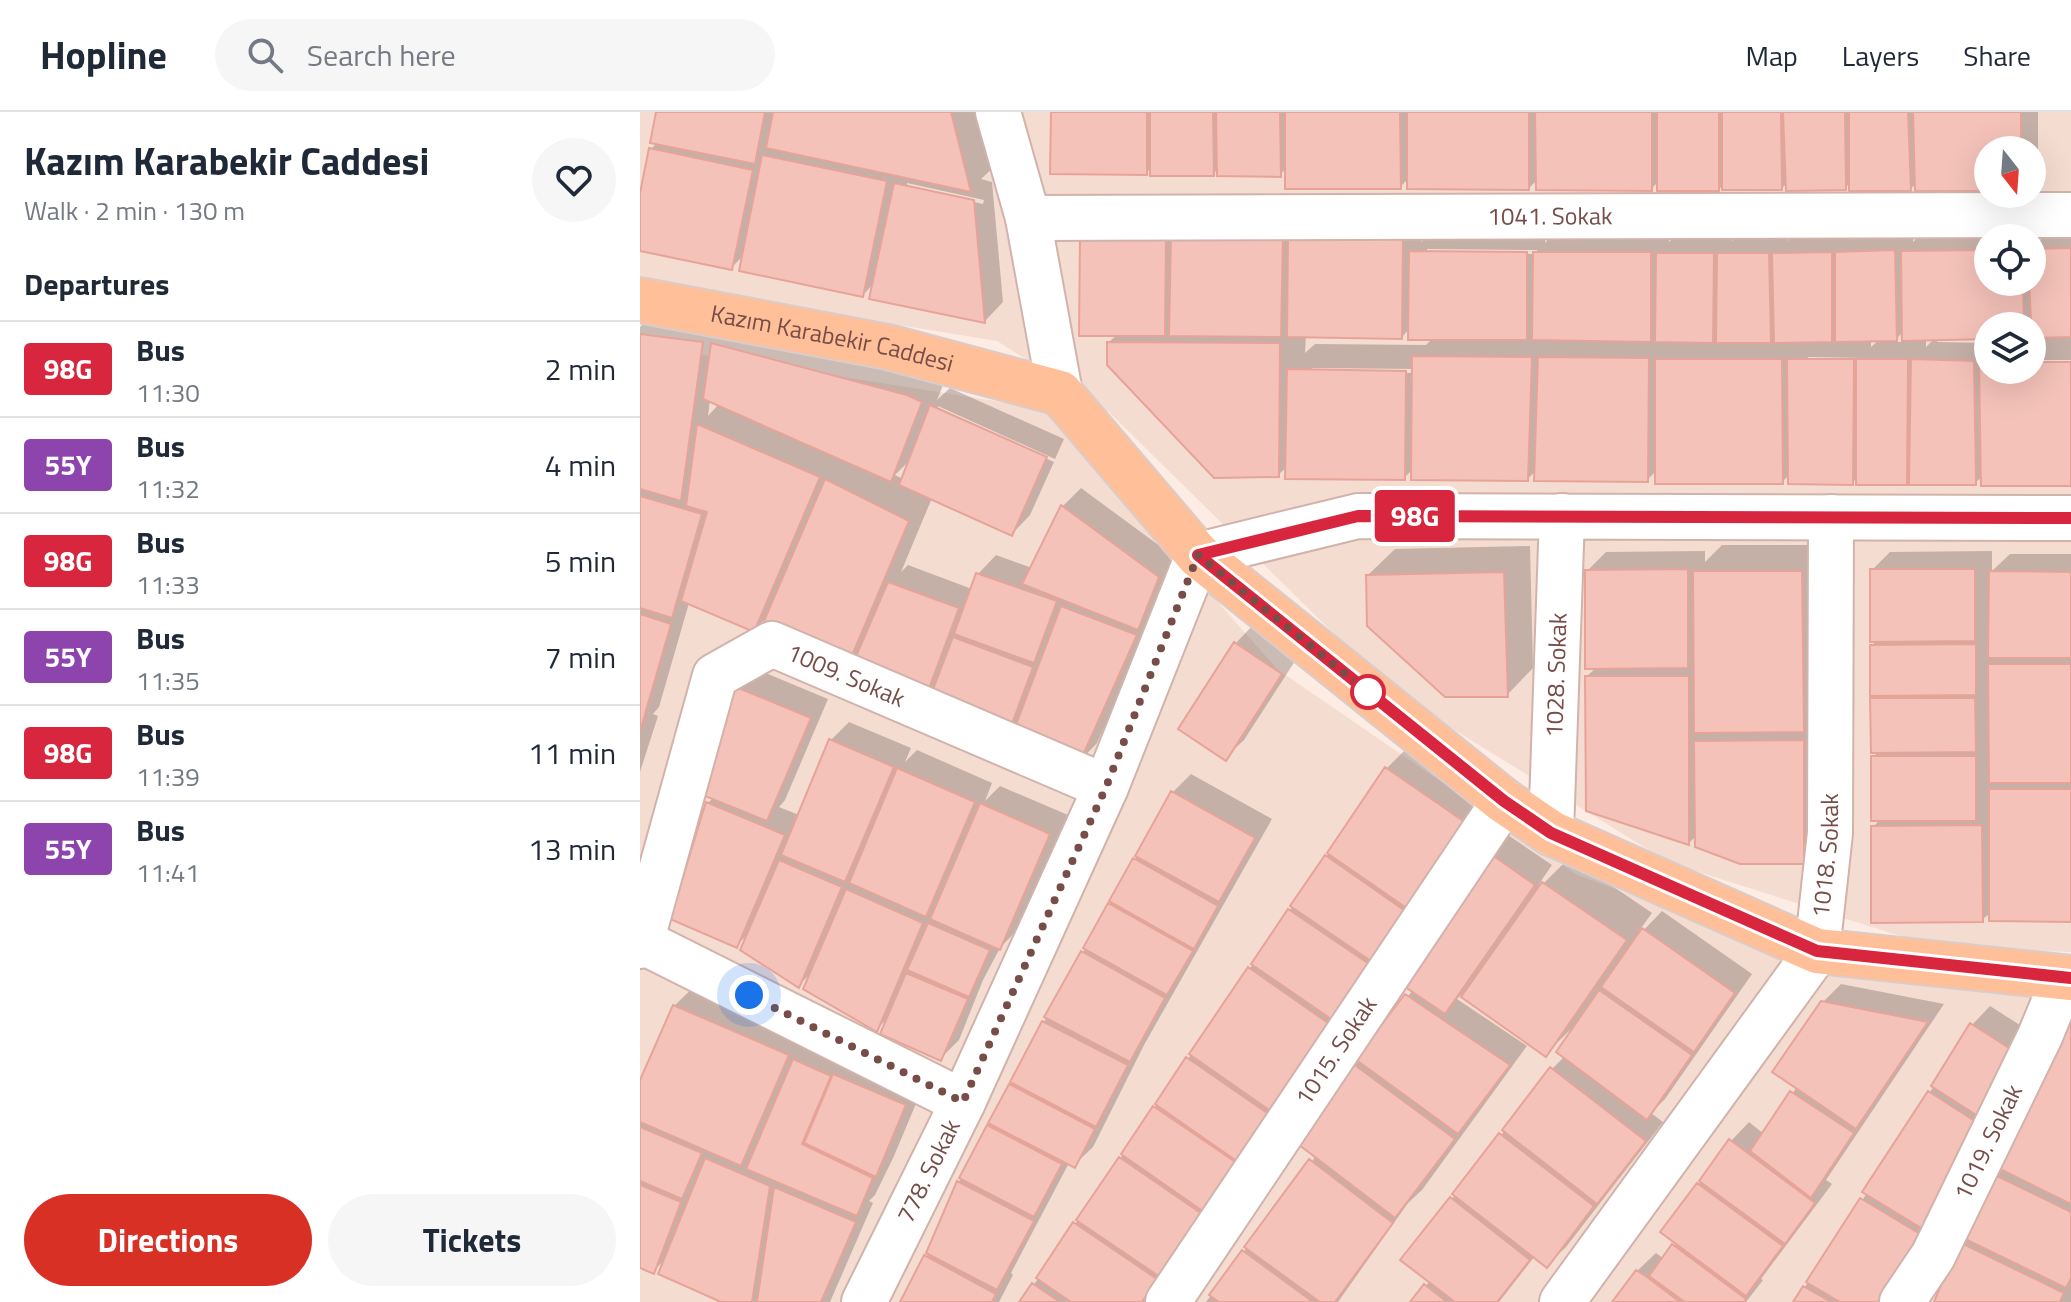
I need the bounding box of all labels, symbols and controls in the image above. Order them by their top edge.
search box [215,19,775,91]
text: Hopline [40,26,167,84]
text: Search here [307,32,456,78]
icon: search [243,33,287,77]
text: Map [1745,34,1798,77]
text: Layers [1842,34,1919,77]
text: Share [1963,34,2031,77]
text: Kazım Karabekir Caddesi [24,132,429,190]
north arrow [1974,136,2046,208]
map controls [1974,136,2046,384]
button: heart [532,138,616,222]
text: Walk · 2 min · 130 m [24,191,245,230]
street label: 1041. Sokak [1487,197,1613,234]
button: locate [1974,224,2046,296]
text: Departures [24,261,169,307]
street label: Kazım Karabekir Caddesi [708,295,958,381]
button: layers [1974,312,2046,384]
text: Bus [136,327,185,373]
text: 2 min [545,346,616,392]
text: 98G [44,347,92,390]
text: 11:30 [136,373,200,412]
text: Bus [136,423,185,469]
text: 4 min [545,442,616,488]
text: 55Y [45,443,91,486]
text: 11:32 [136,469,200,508]
line badge: 98G [1369,490,1461,542]
text: 98G [1391,494,1439,537]
text: Bus [136,519,185,565]
text: 5 min [545,538,616,584]
text: 98G [44,539,92,582]
text: 11:33 [136,565,200,604]
street label: 1028. Sokak [1535,611,1576,738]
text: Bus [136,615,185,661]
text: 7 min [545,634,616,680]
street label: 1009. Sokak [782,634,911,716]
text: 55Y [45,635,91,678]
text: 11:35 [136,661,200,700]
unlabelled marker [1351,675,1385,709]
text: Bus [136,711,185,757]
text: 11 min [528,730,616,776]
text: 98G [44,731,92,774]
text: 11:39 [136,757,200,796]
street label: 1018. Sokak [1802,793,1847,919]
text: Bus [136,807,185,853]
text: 13 min [528,826,616,872]
text: 55Y [45,827,91,870]
text: 11:41 [136,853,200,892]
your location [729,975,769,1015]
street label: 1015. Sokak [1286,988,1385,1113]
street label: 1019. Sokak [1944,1077,2031,1206]
street label: 778. Sokak [887,1112,969,1229]
button: Directions [24,1194,312,1286]
button: Tickets [328,1194,616,1286]

